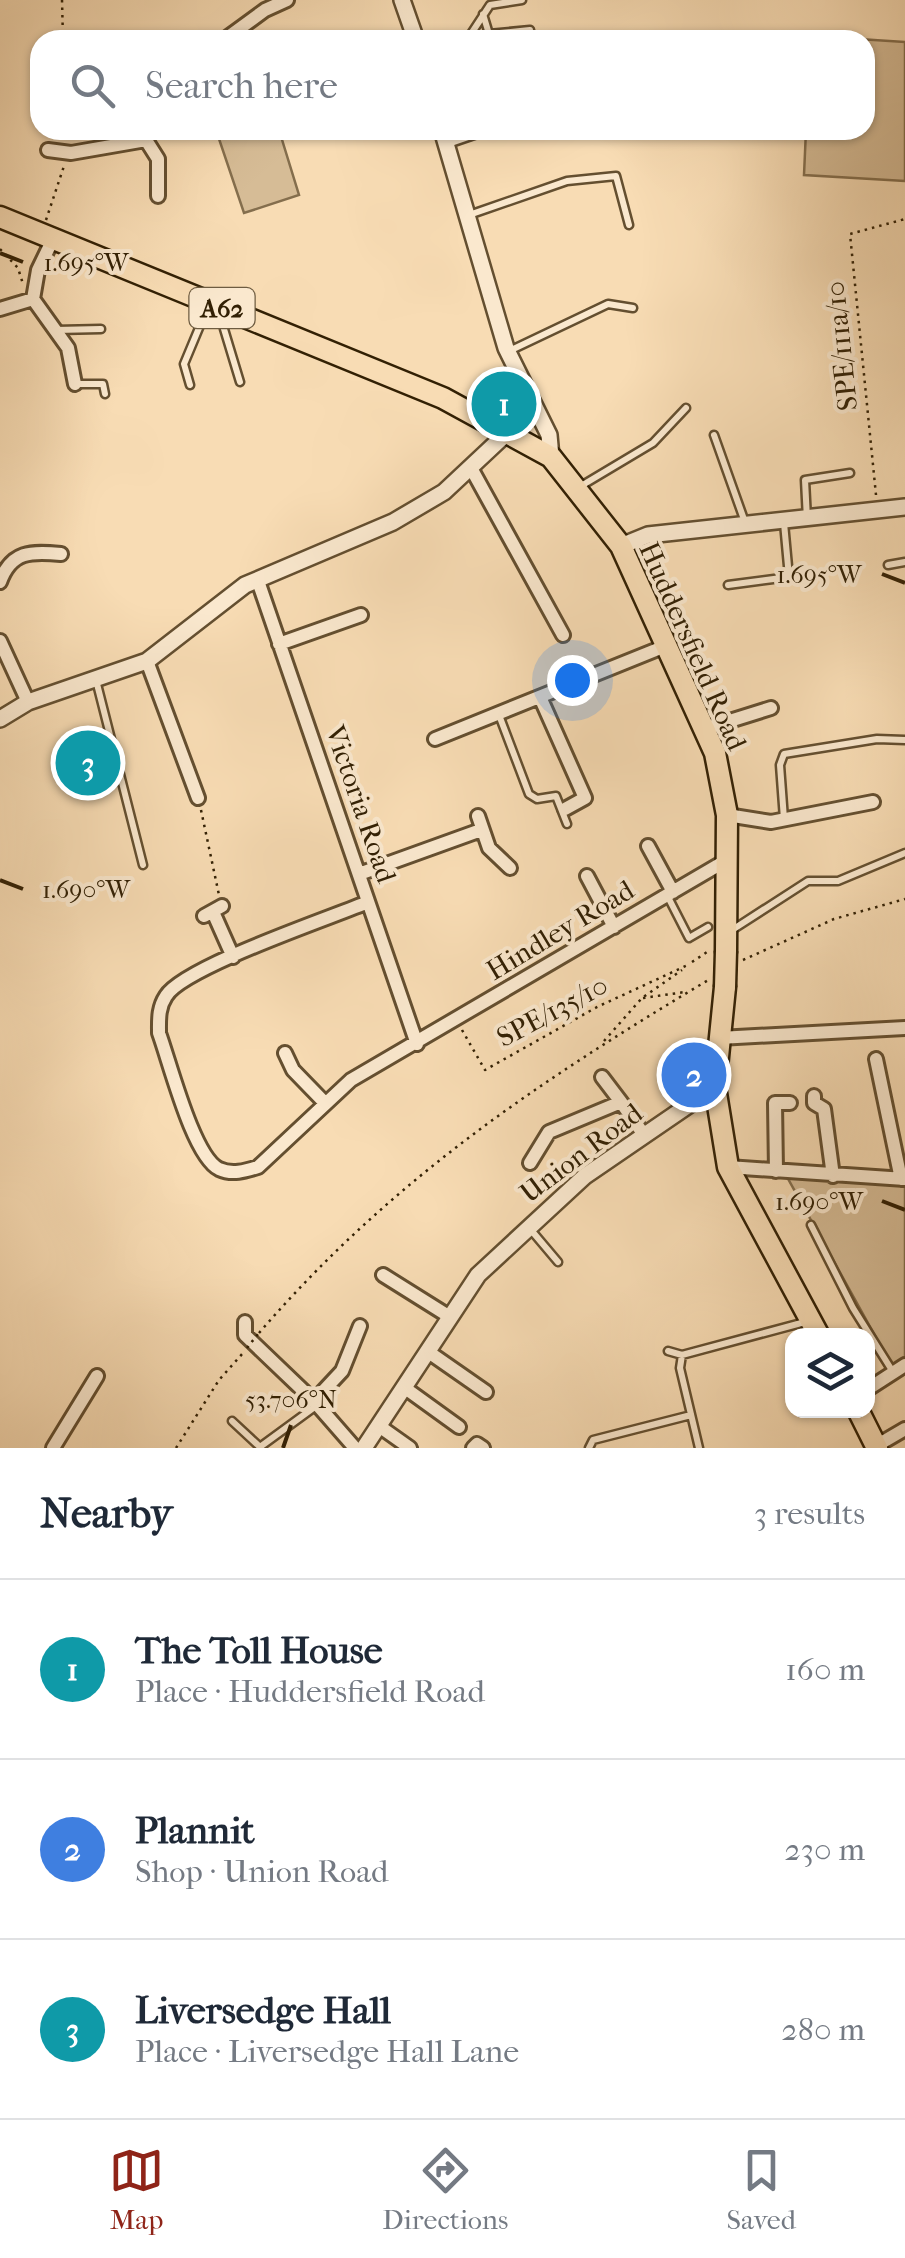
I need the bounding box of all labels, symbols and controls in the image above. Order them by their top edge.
search box [30,30,875,140]
icon: search [65,58,120,113]
text: Search here [145,63,338,108]
text: 1.695°W [44,248,130,277]
street label: SPE/111a/10 [818,280,864,412]
road number: A62 [190,288,254,328]
pin: 1 [472,366,536,442]
street label: Huddersfield Road [632,537,754,756]
text: 1.695°W [777,560,863,589]
your location [547,655,598,706]
street label: Victoria Road [318,720,404,888]
pin: 3 [56,726,120,800]
street label: Hindley Road [480,873,640,987]
text: 1.690°W [42,875,131,904]
street label: SPE/135/10 [491,968,613,1054]
pin: 2 [662,1038,726,1112]
street label: Union Road [513,1096,649,1210]
text: 1.690°W [775,1187,864,1216]
map controls [785,1328,875,1418]
button: layers [785,1328,875,1418]
text: 53.706°N [245,1385,337,1414]
text: Nearby [40,1489,172,1538]
text: 3 results [754,1495,865,1532]
text: The Toll House [135,1628,383,1673]
text: 1 [67,1651,78,1688]
text: 160 m [785,1651,865,1688]
text: Place · Huddersfield Road [135,1673,485,1710]
text: Plannit [135,1808,255,1853]
text: 2 [64,1831,81,1868]
text: 230 m [784,1831,865,1868]
text: Shop · Union Road [135,1853,388,1890]
text: Liversedge Hall [135,1988,391,2033]
text: 3 [66,2011,79,2048]
text: 280 m [781,2011,865,2048]
text: Place · Liversedge Hall Lane [135,2033,519,2070]
tab: Map [109,2143,164,2236]
tab: Directions [382,2143,508,2236]
tab: Saved [726,2143,796,2236]

